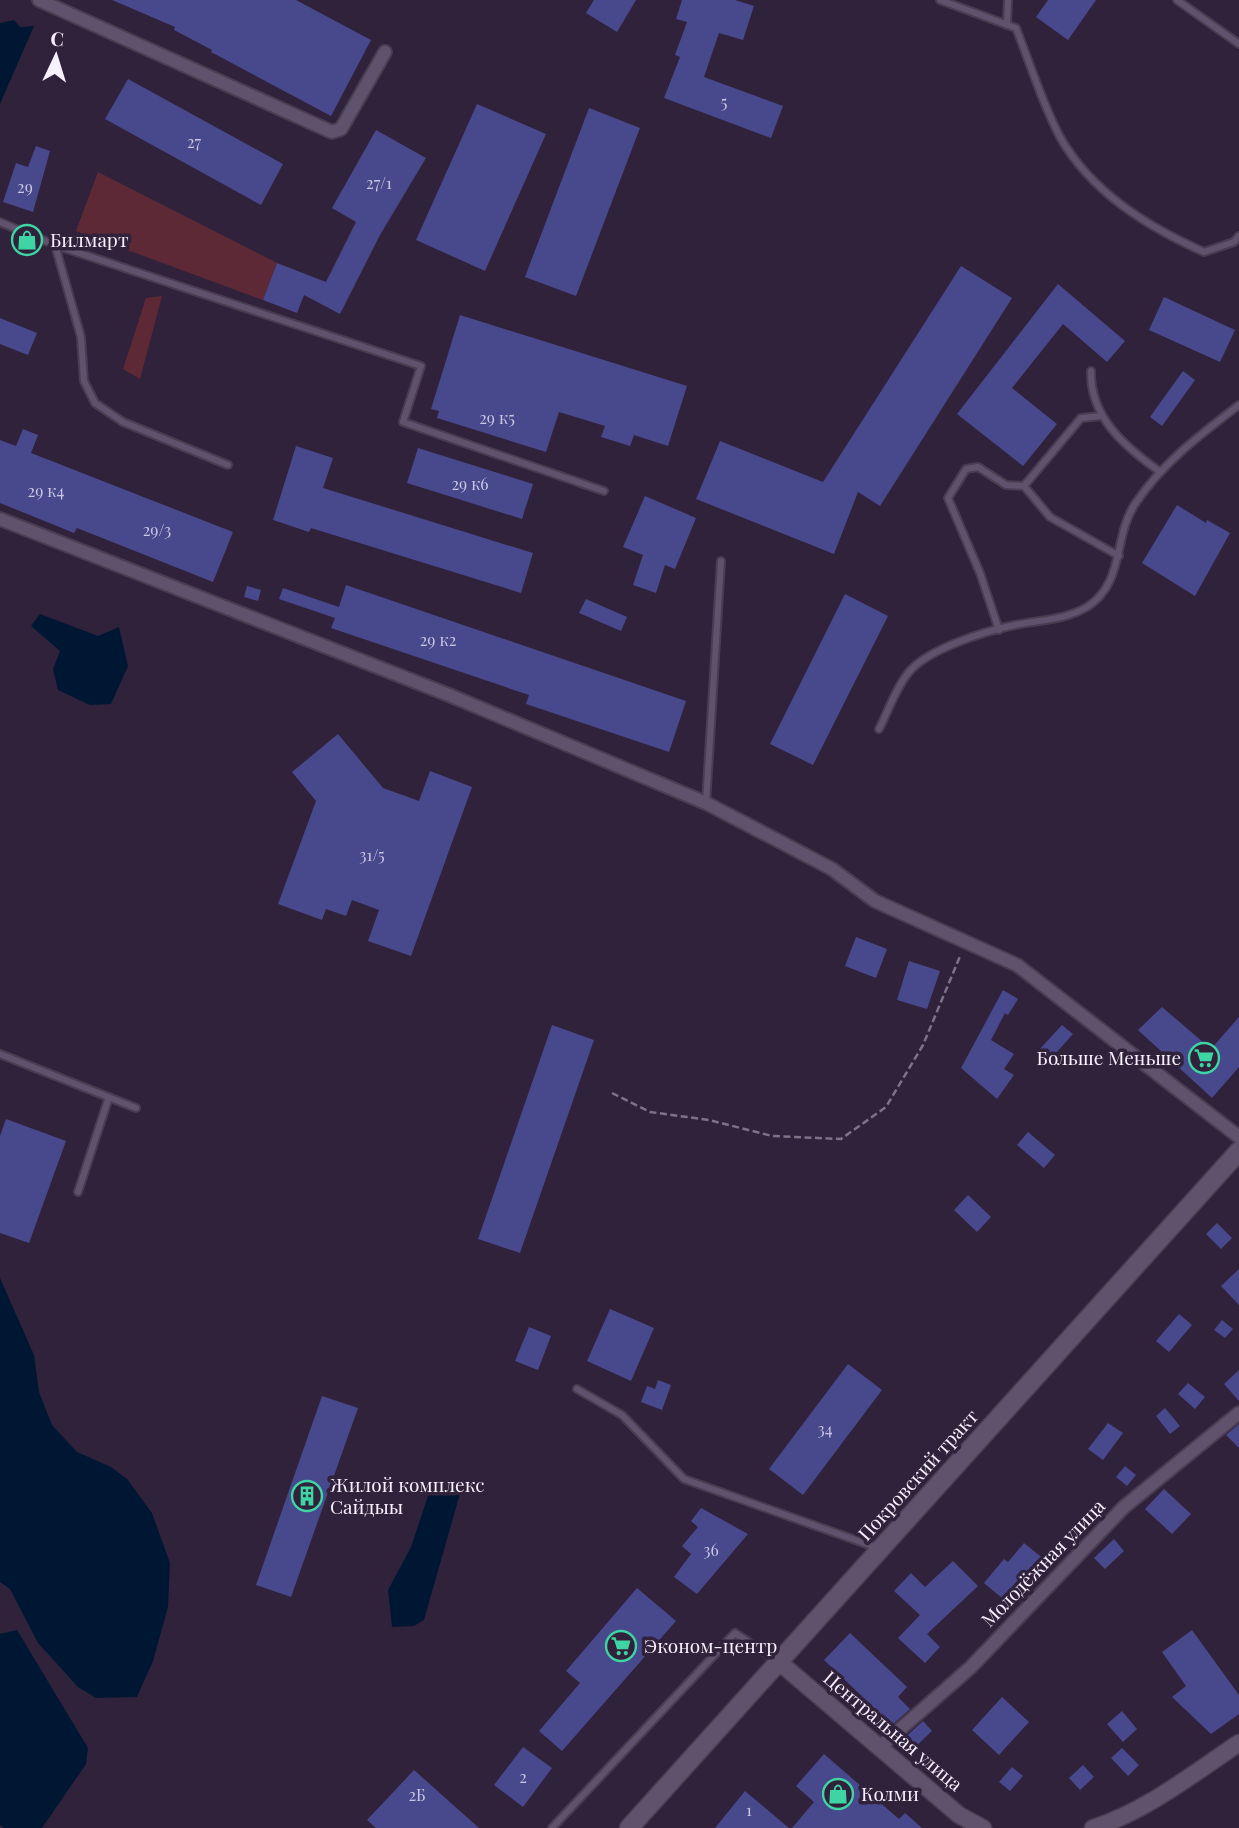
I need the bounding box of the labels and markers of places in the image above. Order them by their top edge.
shop icon: Билмарт [10,223,44,257]
place label: Билмарт [50,226,128,252]
supermarket icon: Больше Меньше [1187,1041,1221,1075]
place label: Больше Меньше [1037,1044,1181,1070]
place label: Жилой комплекс Сайдыы [330,1471,485,1519]
building icon: Жилой комплекс Сайдыы [290,1479,324,1513]
supermarket icon: Эконом-центр [604,1629,638,1663]
place label: Эконом-центр [644,1632,777,1658]
shop icon: Колми [821,1777,855,1811]
place label: Колми [861,1780,919,1806]

